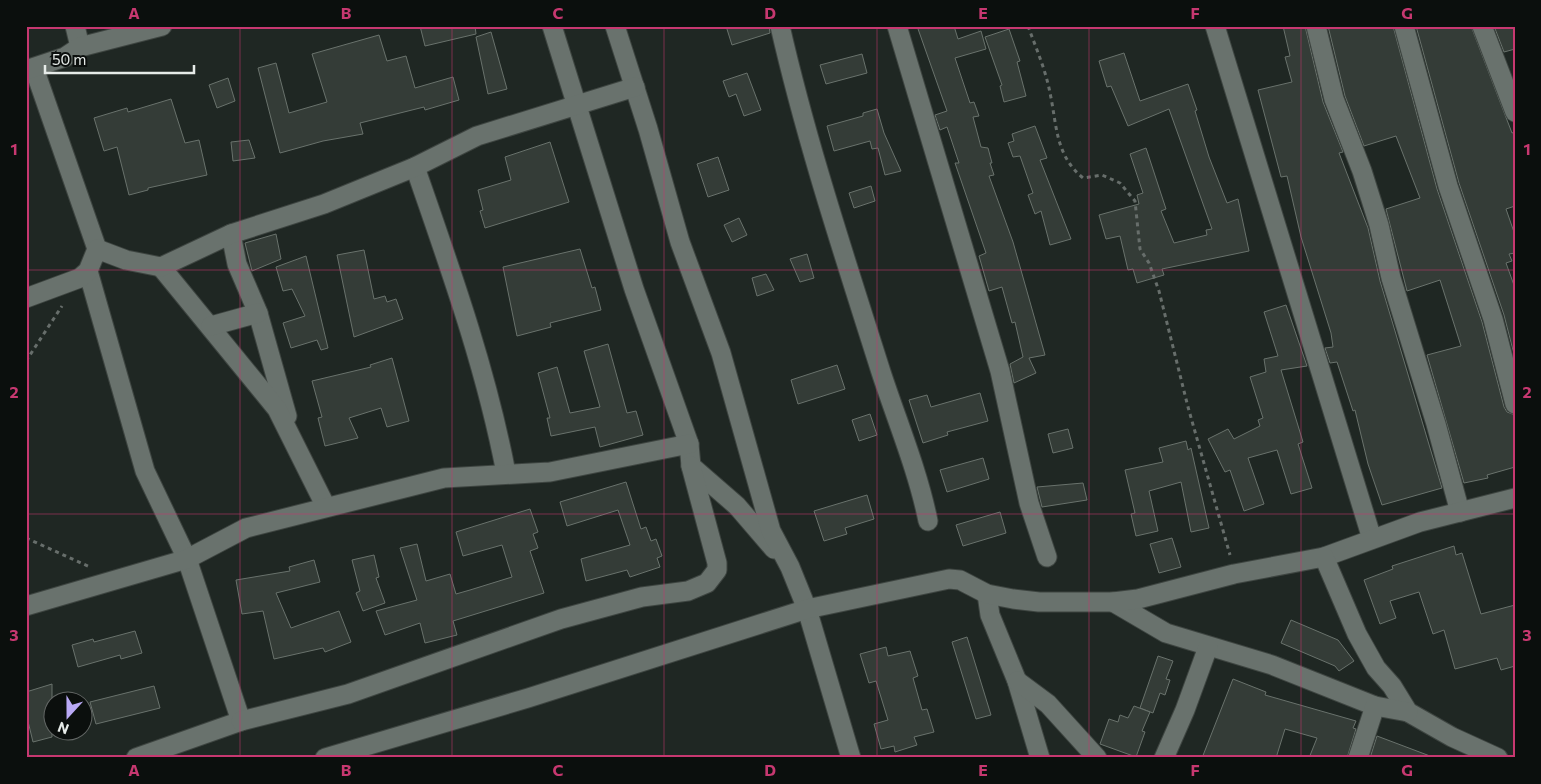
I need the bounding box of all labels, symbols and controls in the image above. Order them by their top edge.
text: A [128,3,140,22]
text: B [341,3,352,22]
text: C [553,3,564,22]
text: D [764,3,776,22]
text: E [978,3,988,22]
text: F [1190,3,1200,22]
text: G [1401,3,1413,22]
scale bar [45,42,194,74]
text: 50 m [52,50,86,68]
text: 1 [10,139,18,158]
text: 1 [1523,139,1531,158]
text: 2 [9,382,19,401]
text: 2 [1522,382,1532,401]
text: 3 [9,625,19,644]
text: 3 [1522,625,1532,644]
north arrow [42,692,92,742]
text: N [55,719,71,738]
text: A [128,760,140,779]
text: B [341,760,352,779]
text: C [553,760,564,779]
text: D [764,760,776,779]
text: E [978,760,988,779]
text: F [1190,760,1200,779]
text: G [1401,760,1413,779]

